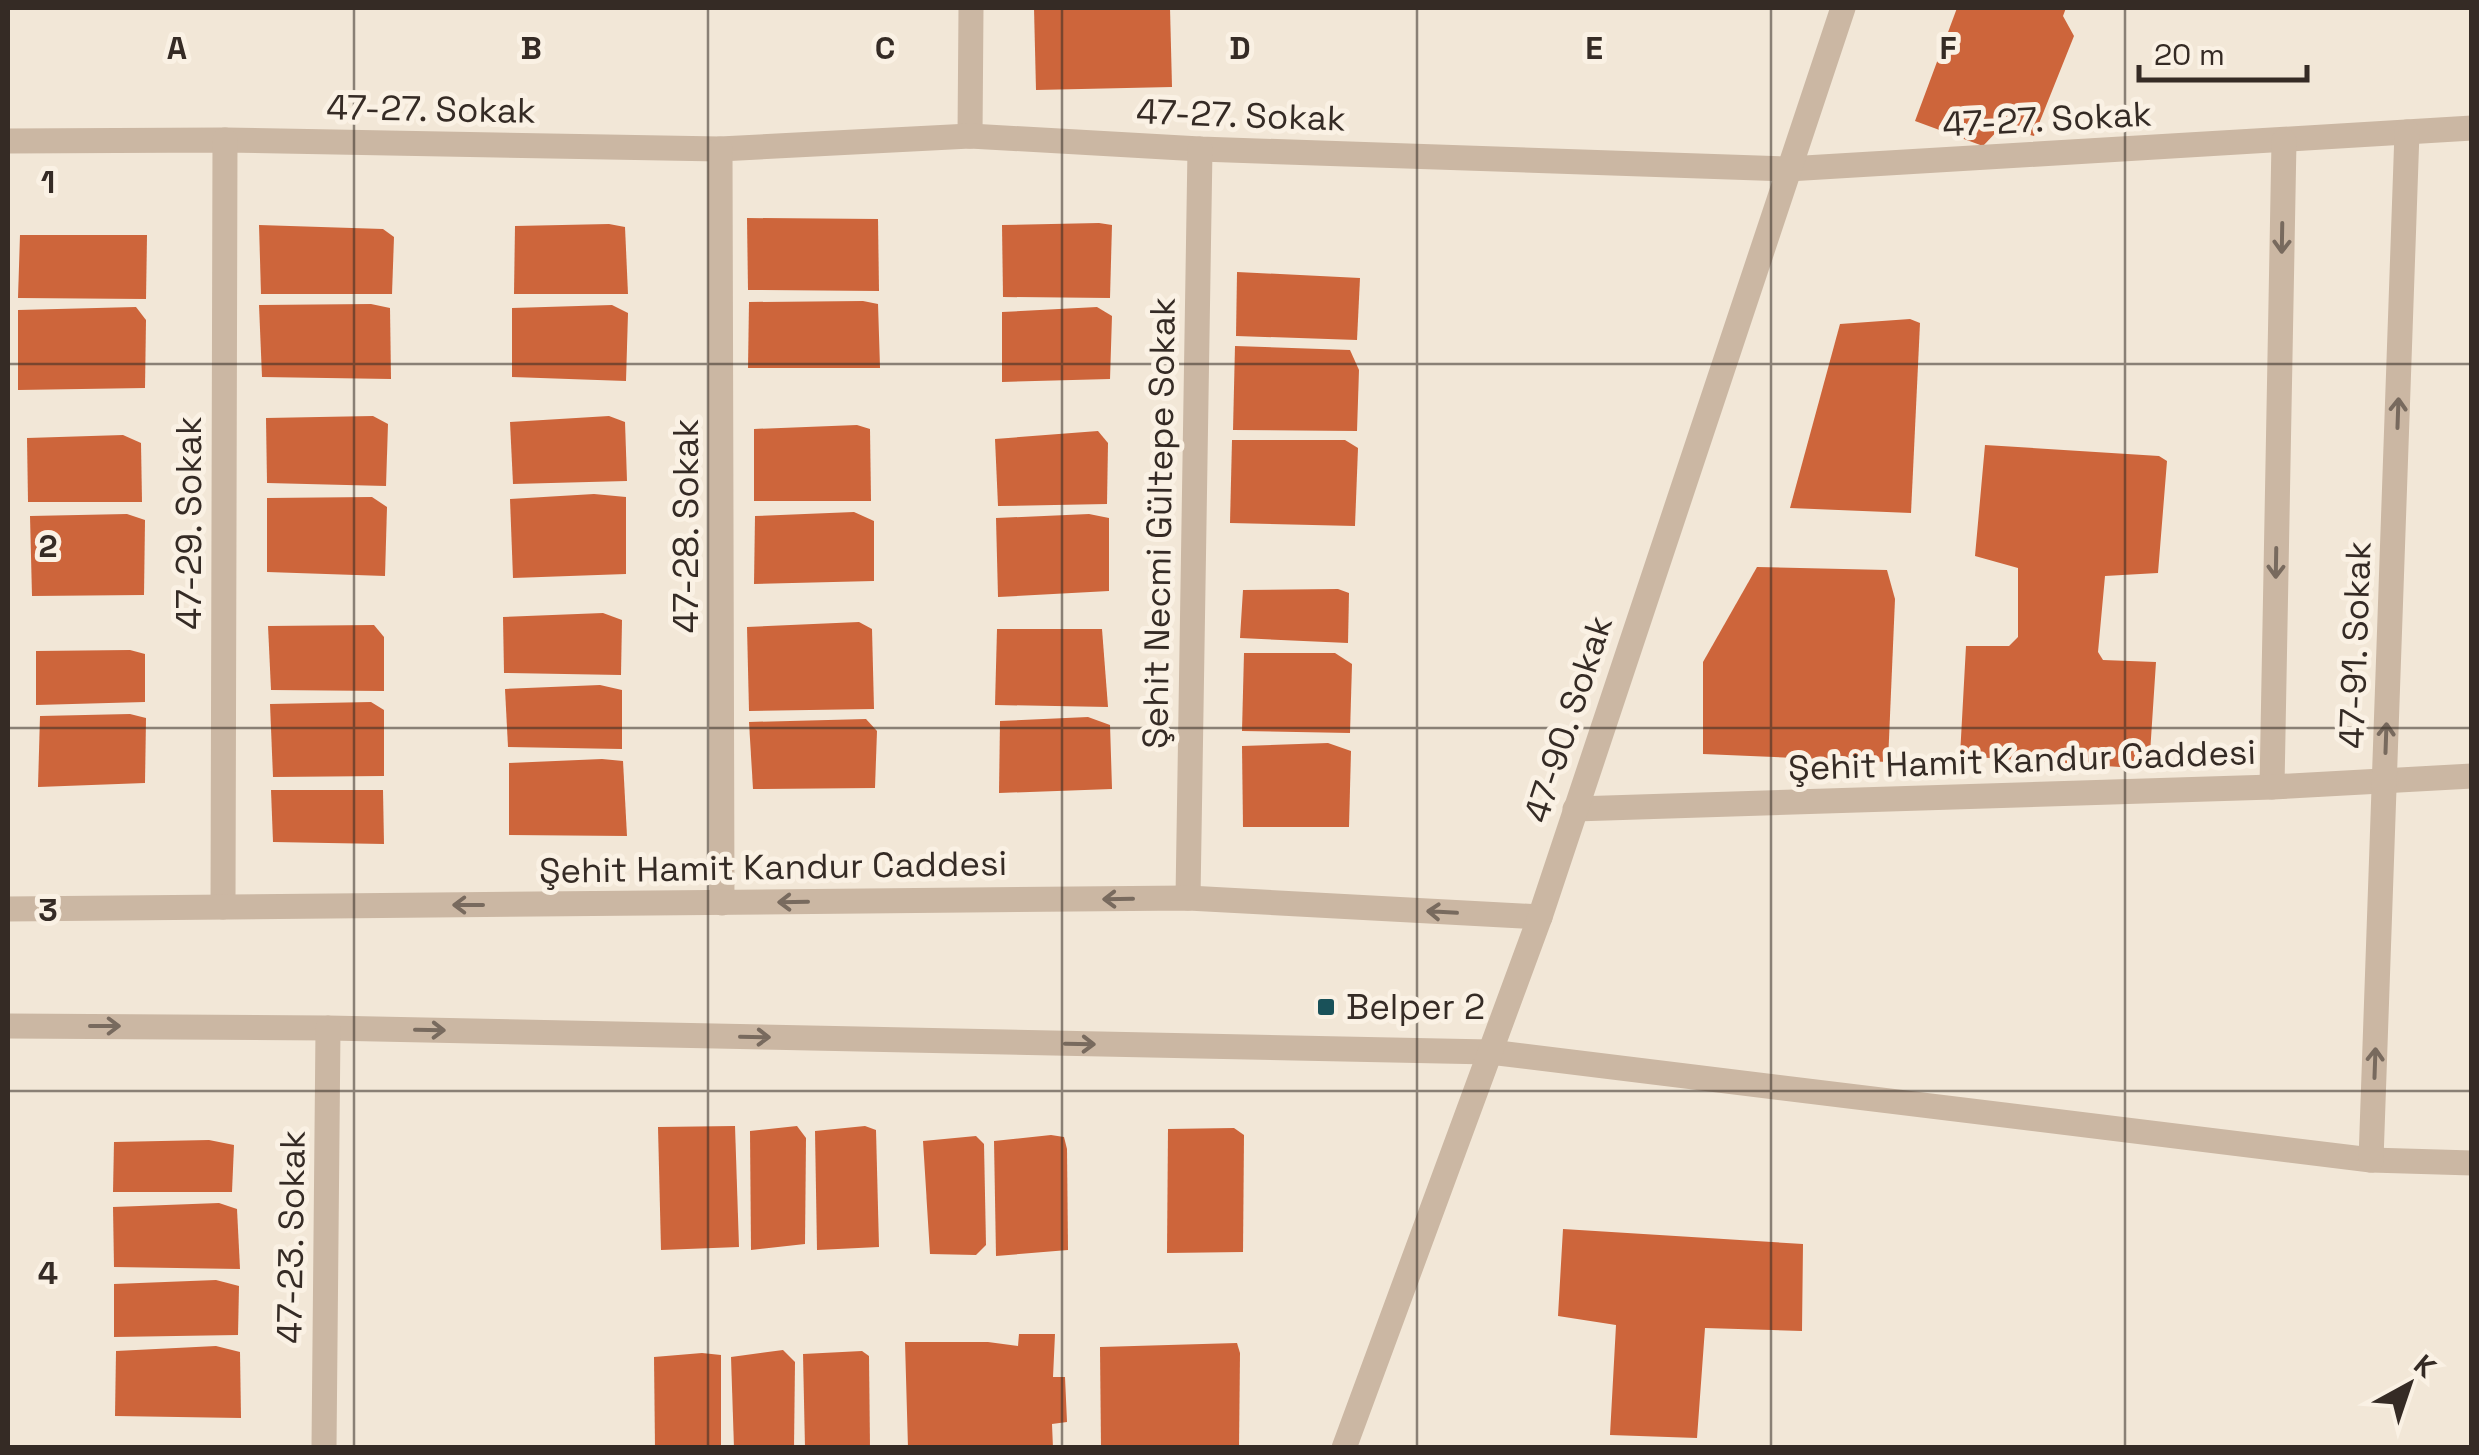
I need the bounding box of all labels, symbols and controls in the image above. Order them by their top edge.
scale bar [2139,20,2306,82]
text: A [167,28,187,68]
text: B [520,28,542,68]
text: C [875,28,895,68]
text: D [1229,28,1251,68]
text: E [1585,28,1603,68]
text: F [1939,28,1957,68]
text: 20 m [2154,35,2225,74]
street label: 47-27. Sokak [326,85,536,133]
street label: 47-27. Sokak [1135,89,1347,141]
street label: 47-27. Sokak [1941,92,2153,146]
text: 1 [41,162,55,202]
one-way arrow [2272,222,2292,254]
street label: Şehit Necmi Gültepe Sokak [1133,297,1185,749]
one-way arrow [2388,398,2407,430]
street label: 47-29. Sokak [167,416,211,630]
street label: 47-28. Sokak [664,419,708,633]
text: 2 [38,526,58,566]
street label: 47-91. Sokak [2329,540,2381,749]
one-way arrow [2266,546,2286,579]
street label: 47-90. Sokak [1514,610,1622,828]
one-way arrow [2377,722,2396,754]
street label: Şehit Hamit Kandur Caddesi [1787,730,2257,790]
street label: Şehit Hamit Kandur Caddesi [539,841,1007,893]
text: 3 [38,890,58,930]
one-way arrow [1102,890,1134,908]
one-way arrow [777,892,810,912]
one-way arrow [452,896,484,914]
one-way arrow [1427,902,1459,921]
place label: Belper 2 [1346,985,1485,1029]
marker: Belper 2 [1315,996,1337,1018]
one-way arrow [88,1017,120,1036]
one-way arrow [413,1021,445,1040]
one-way arrow [738,1028,770,1046]
one-way arrow [1062,1034,1095,1054]
one-way arrow [2365,1047,2384,1079]
street label: 47-23. Sokak [267,1130,315,1344]
text: 4 [38,1253,58,1293]
north arrow [2359,1335,2459,1435]
text: K [2407,1346,2444,1386]

